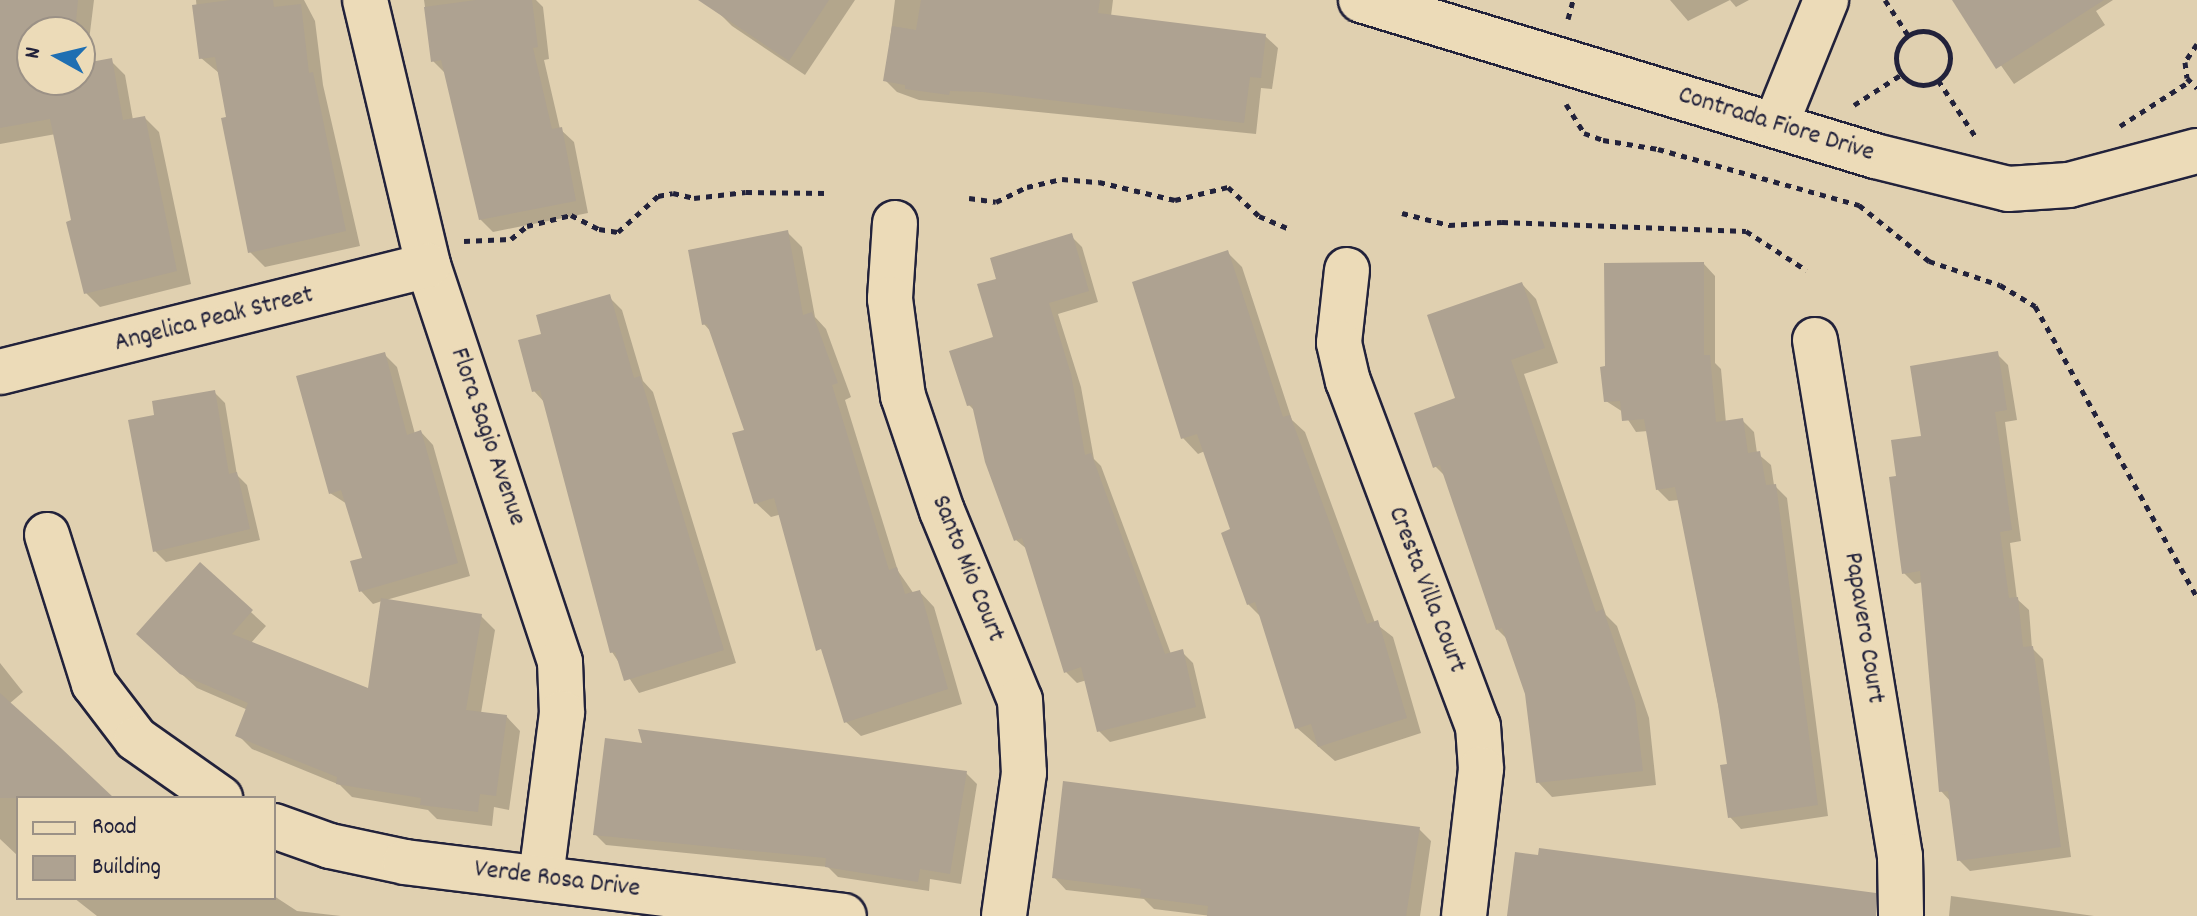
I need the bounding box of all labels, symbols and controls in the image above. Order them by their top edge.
north arrow [16,16,96,96]
text: N [18,45,50,60]
street label: Contrada Fiore Drive [1674,80,1878,170]
street label: Angelica Peak Street [111,280,317,360]
street label: Flora Sagio Avenue [442,344,532,530]
street label: Santo Mio Court [923,491,1011,647]
street label: Cresta Villa Court [1380,503,1472,677]
street label: Papavero Court [1836,550,1890,706]
legend [16,796,276,900]
text: Road [92,811,137,845]
text: Building [92,851,161,885]
street label: Verde Rosa Drive [472,854,642,906]

